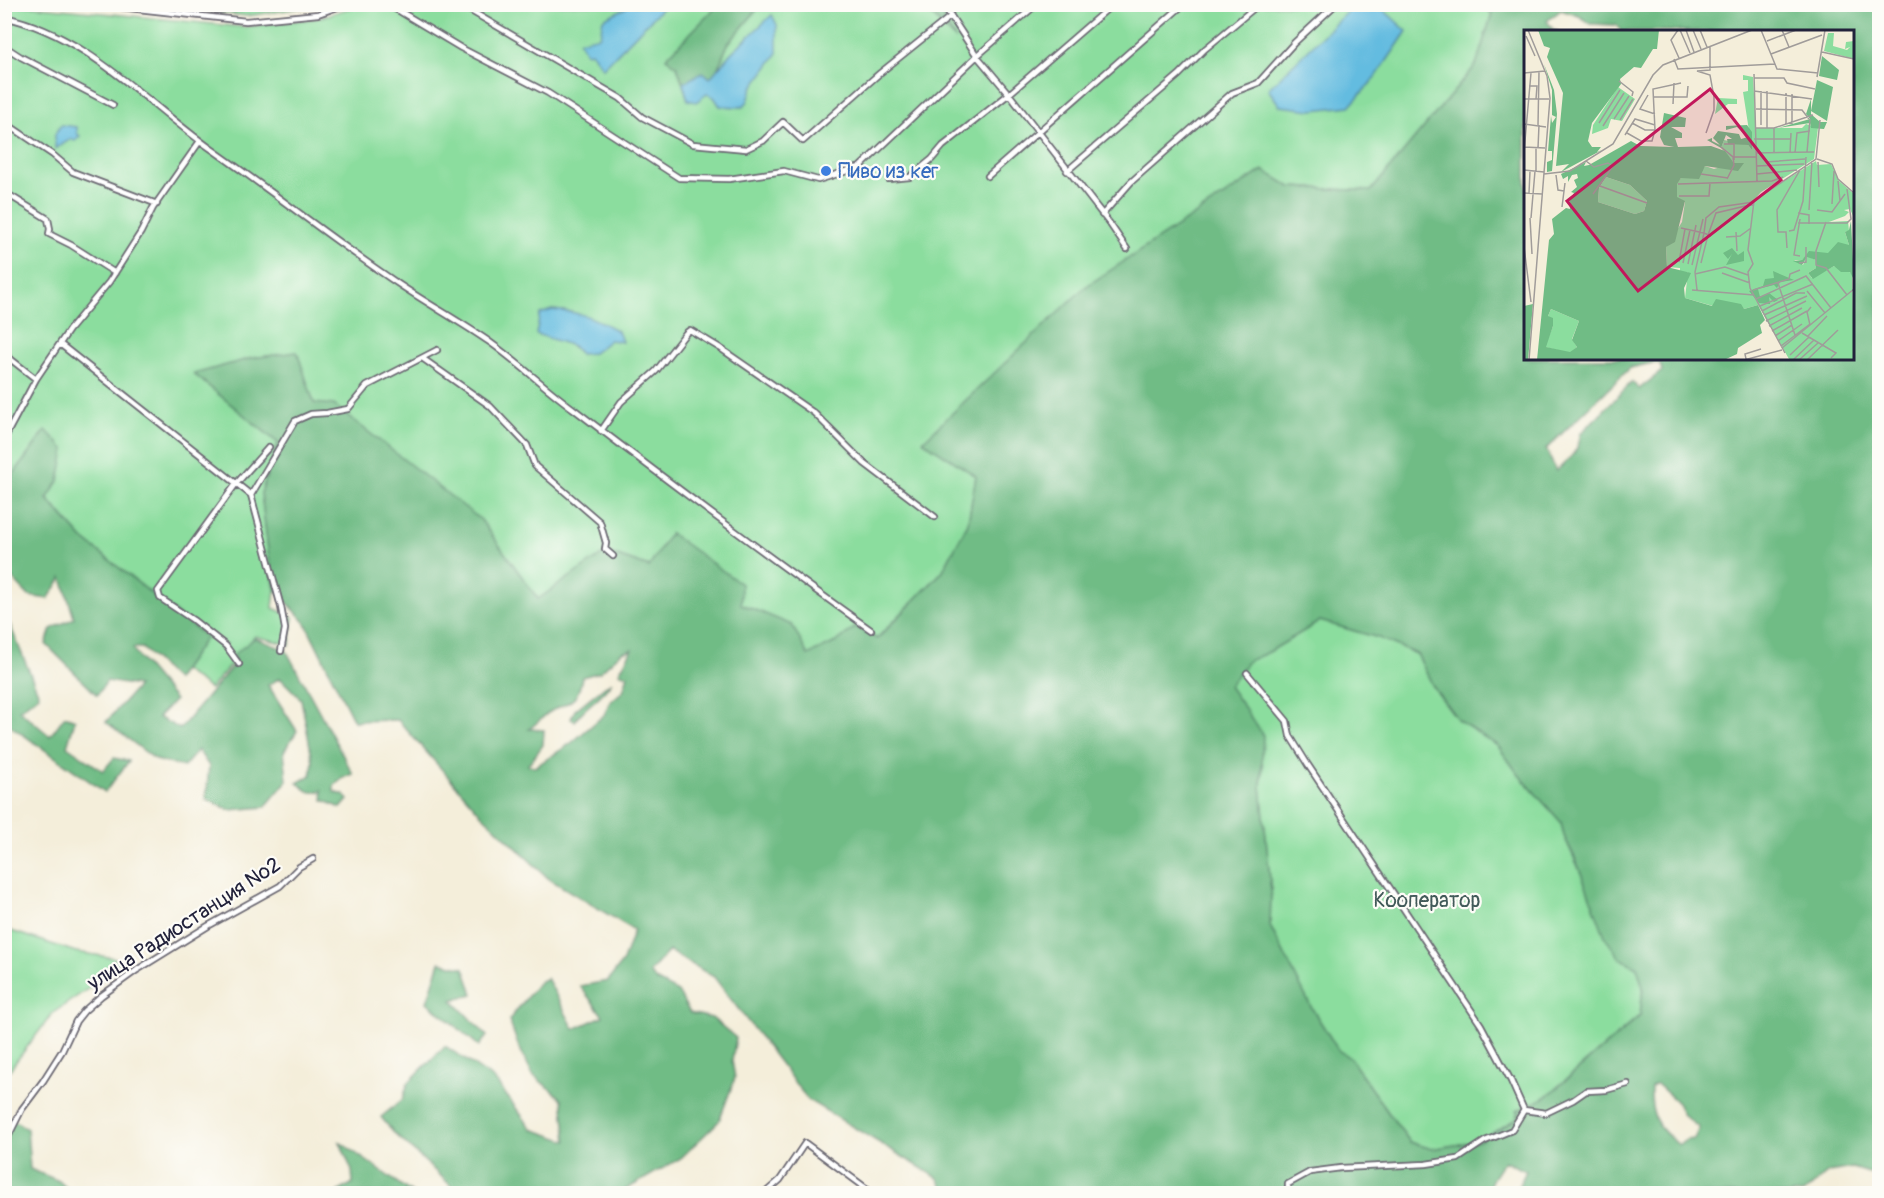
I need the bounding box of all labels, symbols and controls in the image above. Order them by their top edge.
inset map [1524,30,1854,360]
place label: Пиво из кег [838,158,939,185]
marker: Пиво из кег [819,164,833,178]
street label: улица Радиостанция №2 [81,851,286,997]
park label: Кооператор [1373,887,1481,914]

